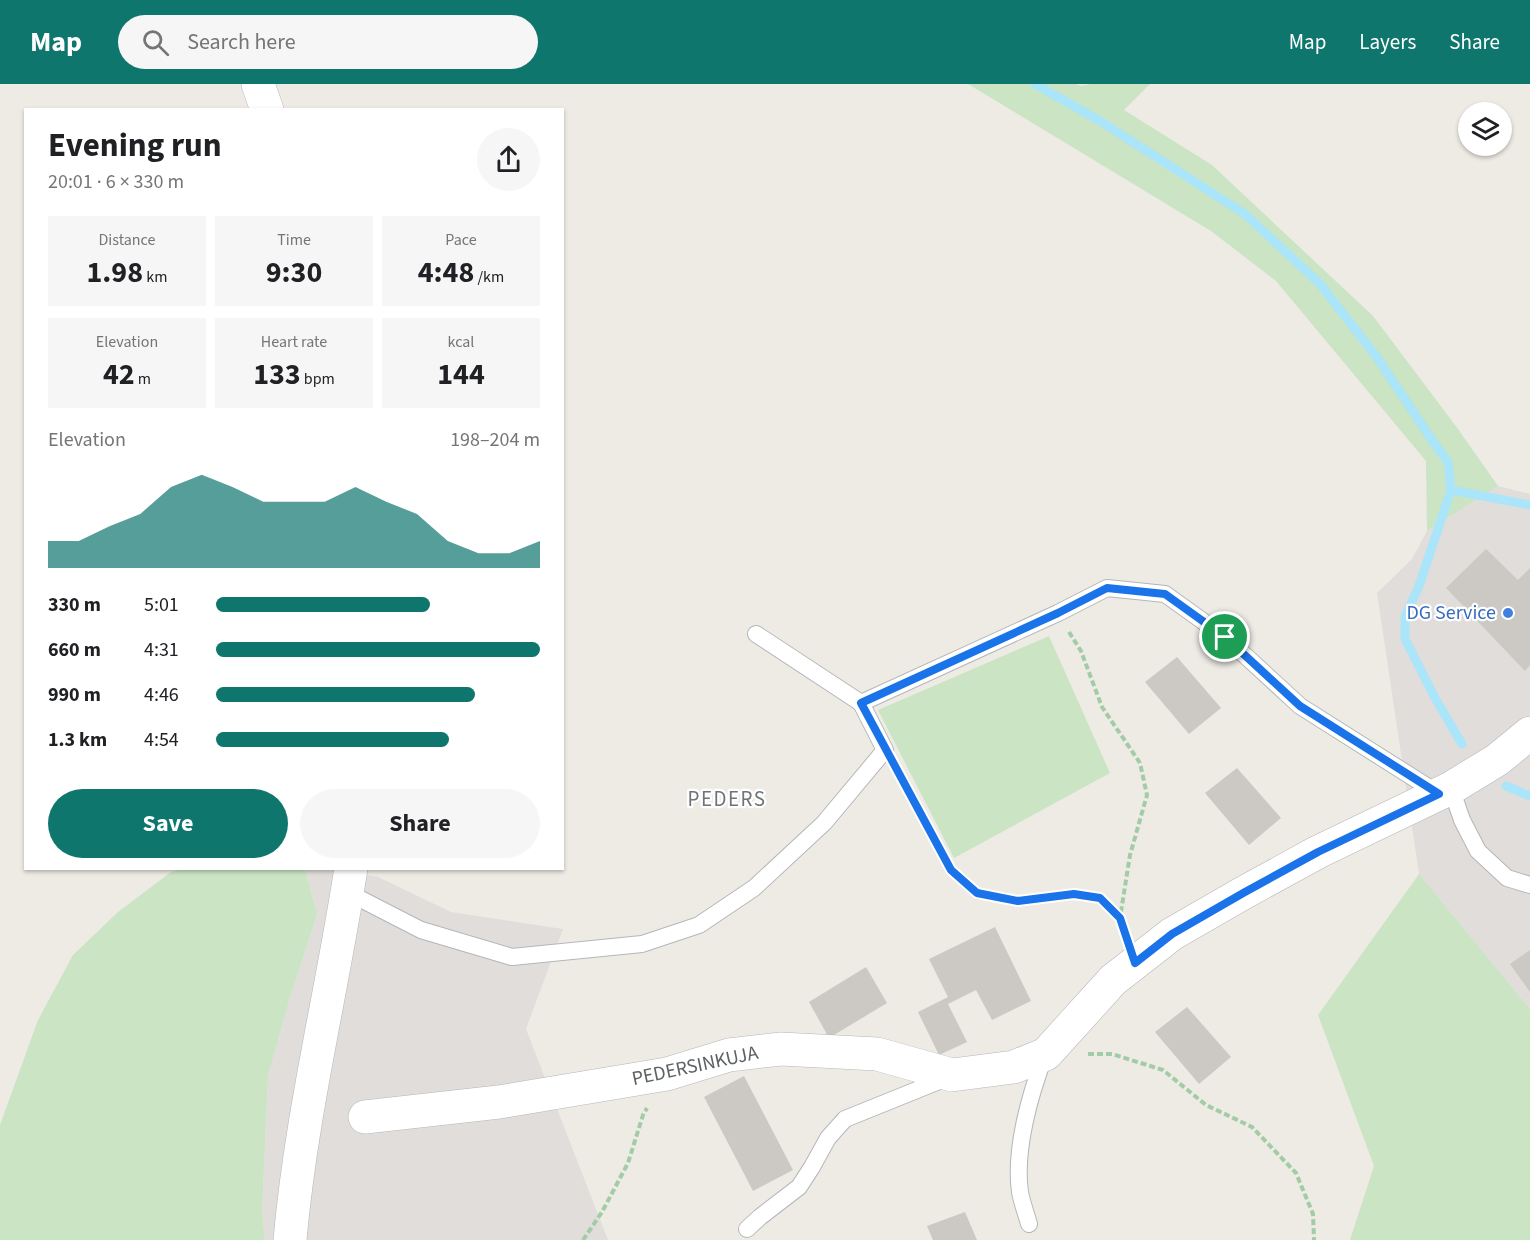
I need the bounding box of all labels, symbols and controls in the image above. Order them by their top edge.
search box [118,15,538,69]
text: Map [30,22,82,62]
icon: search [139,26,172,59]
text: Search here [187,26,296,58]
text: Map [1289,27,1326,57]
text: Layers [1359,27,1416,57]
text: Share [1449,27,1500,57]
map controls [1458,102,1512,156]
button: layers [1458,102,1512,156]
text: Evening run [48,122,222,169]
button: share [477,128,540,191]
text: 20:01 · 6 × 330 m [48,168,184,196]
text: Distance [99,229,155,251]
text: Time [277,229,311,251]
text: Pace [445,229,477,251]
text: 1.98 [87,251,143,294]
text: 9:30 [266,251,322,294]
text: 4:48 [418,251,474,294]
text: km [143,266,167,288]
text: /km [474,266,504,288]
text: Elevation [96,331,158,353]
text: Heart rate [261,331,327,353]
text: kcal [448,331,474,353]
text: 42 [103,353,135,396]
text: 133 [253,353,301,396]
text: 144 [437,353,485,396]
text: m [135,368,151,390]
text: bpm [301,368,335,390]
text: Elevation [48,426,126,454]
text: 198–204 m [450,426,540,454]
text: 330 m [48,591,101,619]
text: 5:01 [144,591,179,619]
place label: DG Service [1406,599,1496,627]
marker: DG Service [1501,606,1515,620]
pin [1199,611,1250,662]
icon: arrive [1208,620,1241,653]
text: 660 m [48,636,101,664]
text: 4:31 [144,636,179,664]
text: 990 m [48,681,101,709]
text: 4:46 [144,681,179,709]
text: 1.3 km [48,726,107,754]
text: 4:54 [144,726,179,754]
district label: PEDERS [688,784,766,814]
button: Save [48,789,288,858]
button: Share [300,789,540,858]
street label: PEDERSINKUJA [629,1039,761,1093]

